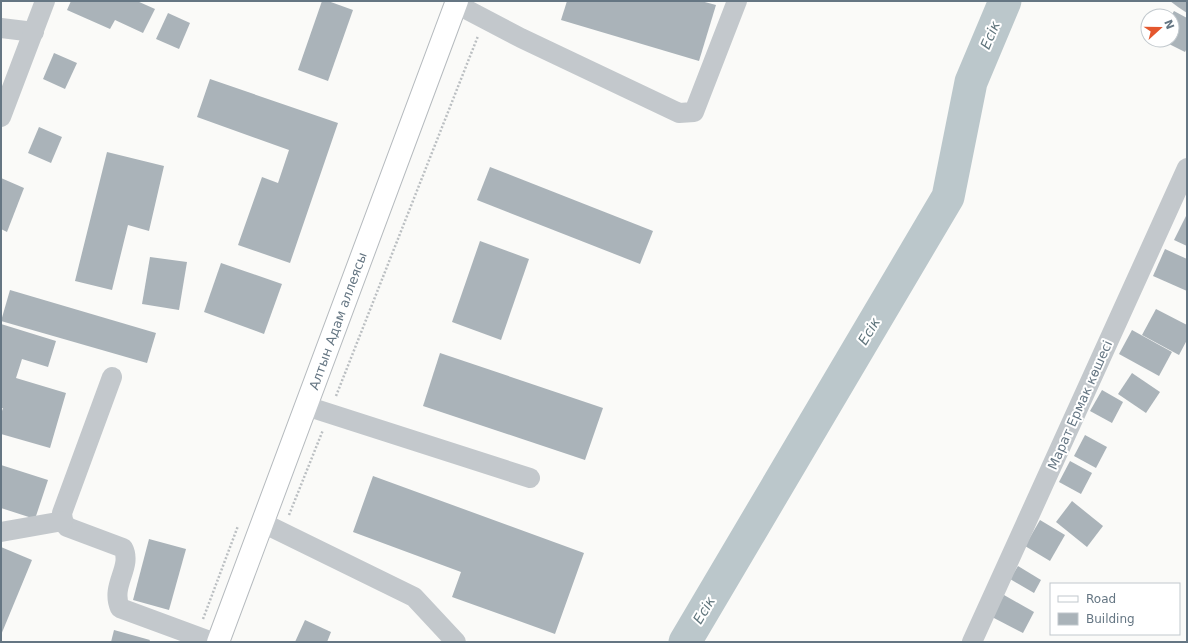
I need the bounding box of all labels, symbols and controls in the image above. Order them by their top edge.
north arrow [1140,8,1180,48]
water label: Есік [977,18,1003,51]
text: N [1161,18,1177,31]
street label: Алтын Адам аллеясы [306,250,370,392]
water label: Есік [855,314,884,348]
street label: Марат Ермак көшесі [1045,338,1115,472]
legend [1050,583,1180,635]
text: Road [1086,592,1116,606]
water label: Есік [690,593,719,627]
text: Building [1086,612,1135,626]

